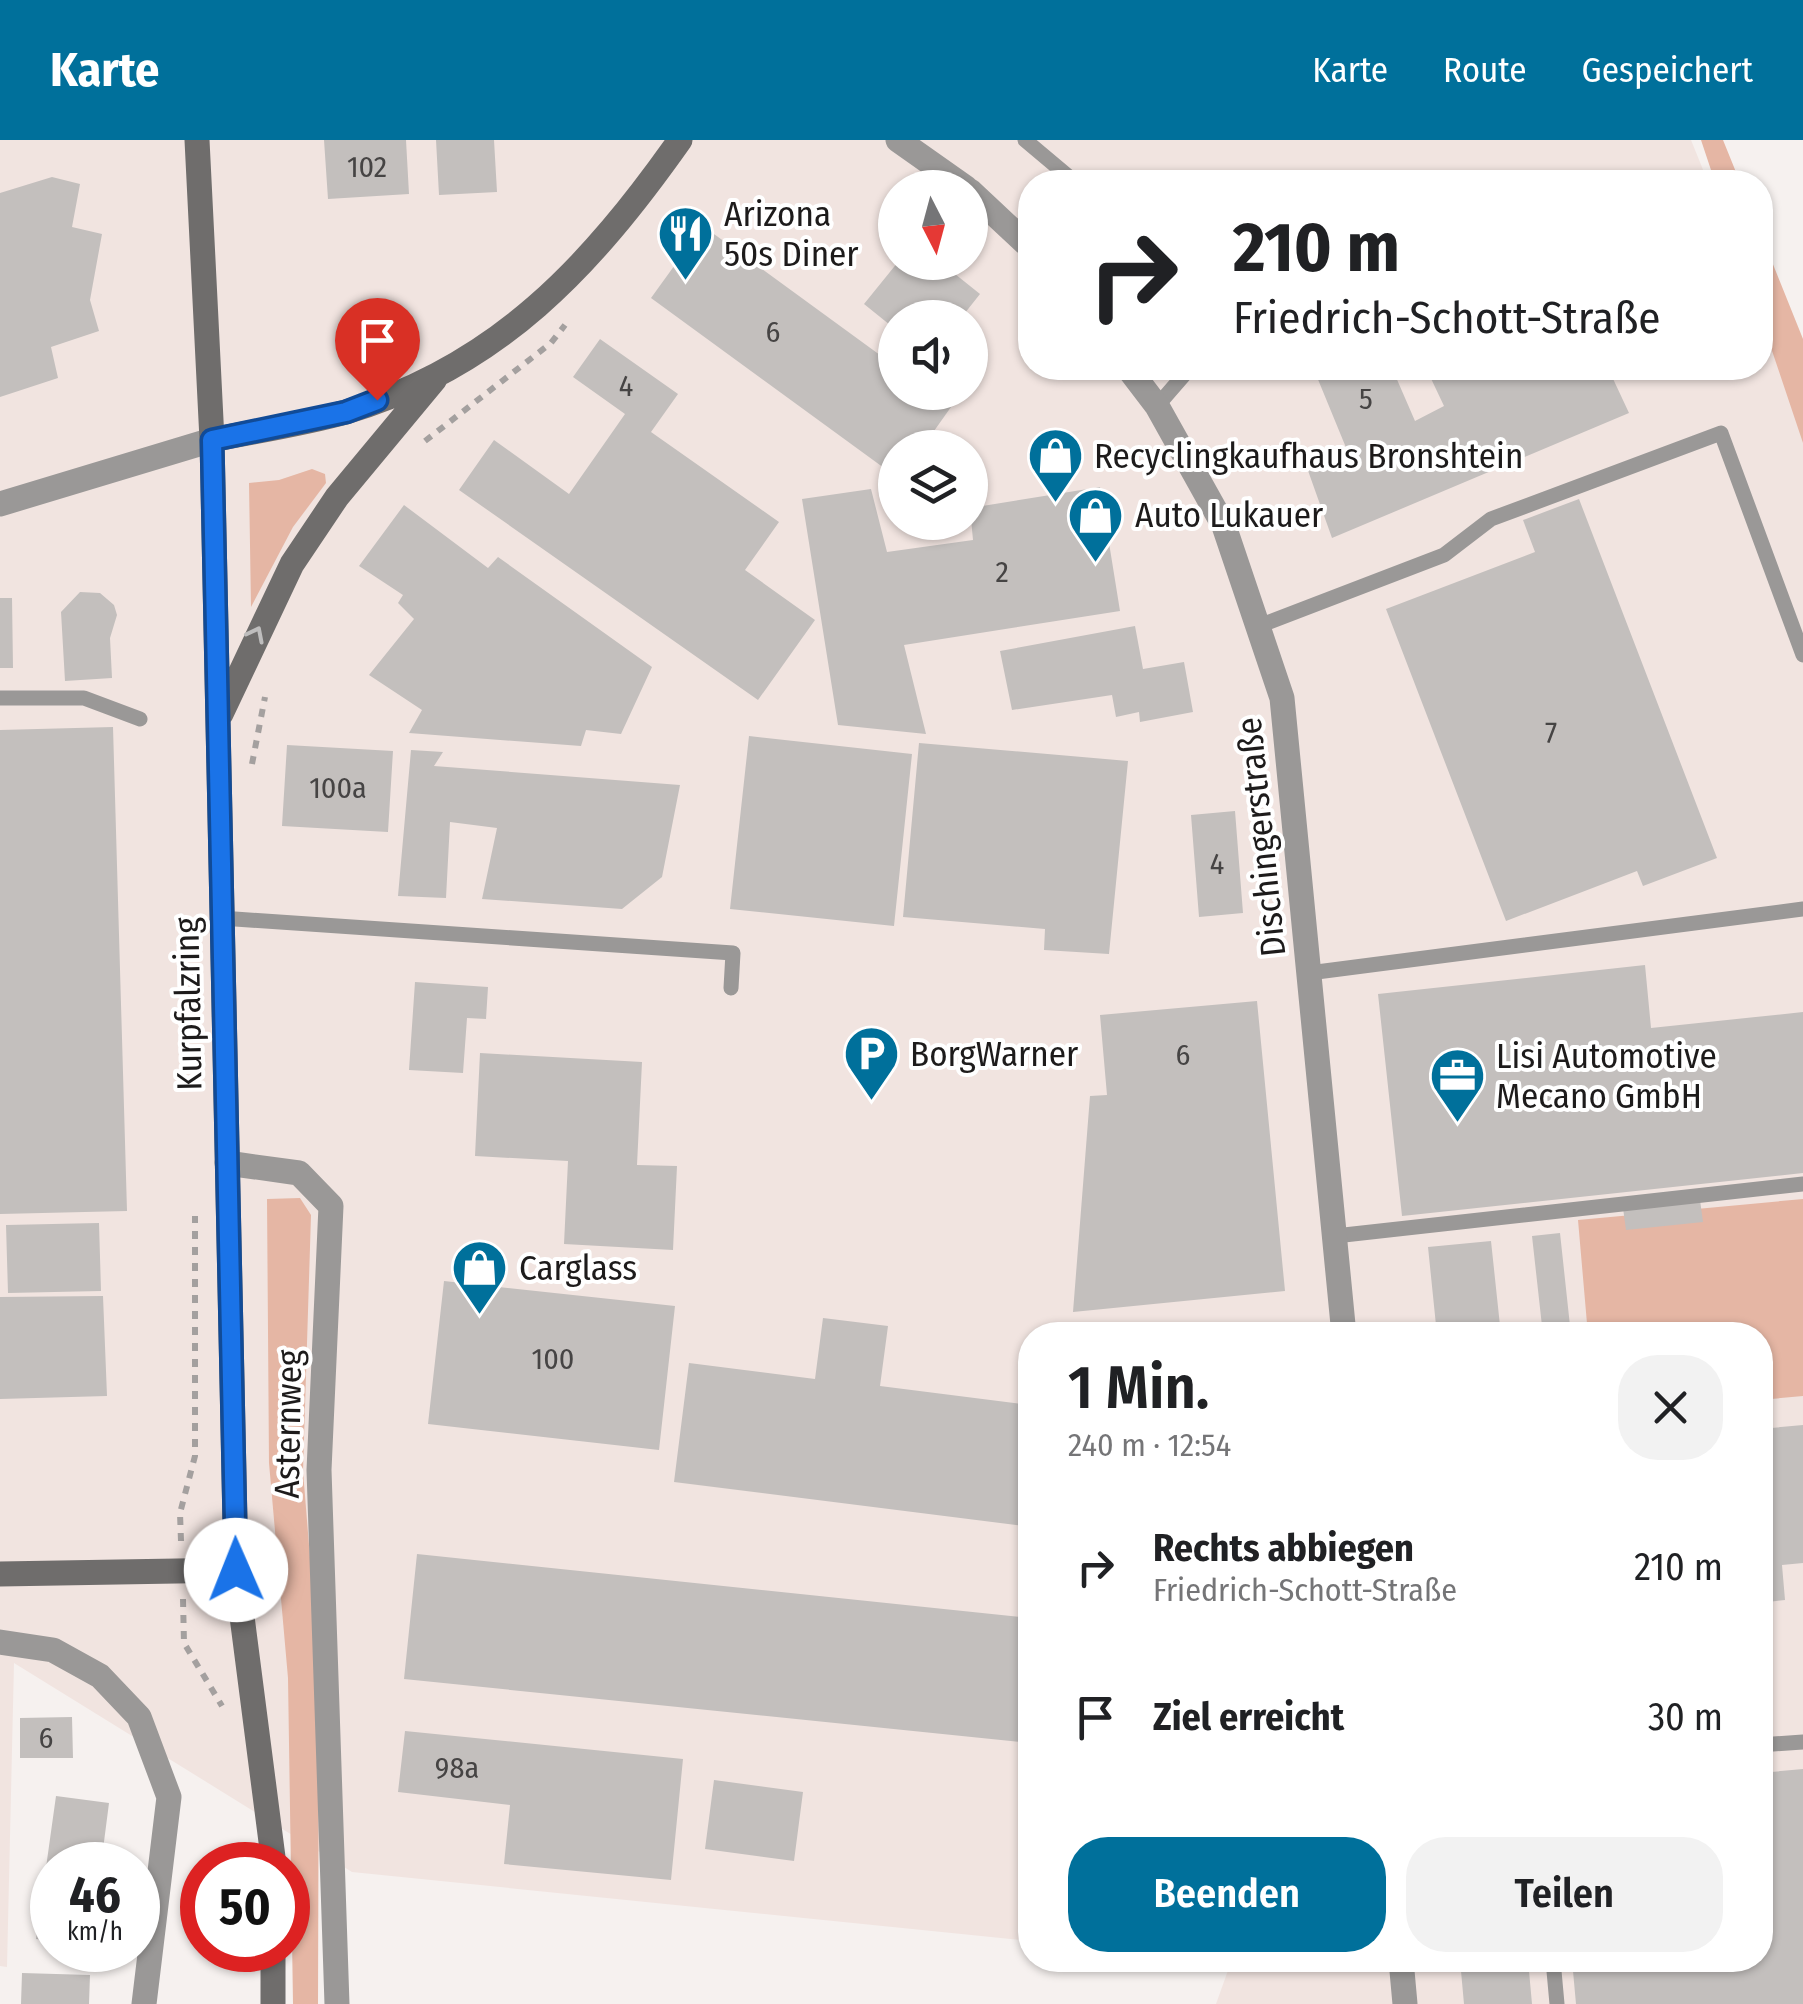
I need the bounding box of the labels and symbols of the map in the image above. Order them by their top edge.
house number: 102 [347,149,387,185]
north arrow [878,170,988,280]
place label: Arizona 50s Diner [724,193,859,275]
restaurant icon: Arizona 50s Diner [655,204,715,283]
pin [335,298,420,401]
house number: 6 [766,314,780,350]
house number: 4 [619,368,633,404]
house number: 5 [1359,381,1373,417]
shop icon: Recyclingkaufhaus Bronshtein [1025,426,1085,505]
place label: Recyclingkaufhaus Bronshtein [1094,435,1523,477]
shop icon: Auto Lukauer [1066,485,1126,564]
place label: Auto Lukauer [1135,494,1323,536]
house number: 2 [995,554,1009,590]
one-way arrow [244,626,264,644]
street label: Dischingerstraße [1228,715,1294,959]
house number: 7 [1545,715,1557,751]
house number: 100a [309,770,367,806]
house number: 4 [1210,846,1224,882]
street label: Kurpfalzring [165,916,211,1091]
parking icon: BorgWarner [841,1024,901,1103]
place label: BorgWarner [910,1033,1078,1075]
place label: Lisi Automotive Mecano GmbH [1496,1035,1717,1117]
house number: 6 [1176,1037,1190,1073]
office icon: Lisi Automotive Mecano GmbH [1427,1046,1487,1125]
shop icon: Carglass [450,1238,510,1317]
place label: Carglass [519,1247,637,1289]
house number: 100 [532,1341,574,1377]
street label: Asternweg [266,1349,310,1499]
position arrow [184,1518,288,1622]
house number: 6 [39,1720,53,1756]
house number: 98a [435,1750,479,1786]
speed limit sign: 50 [180,1842,310,1972]

